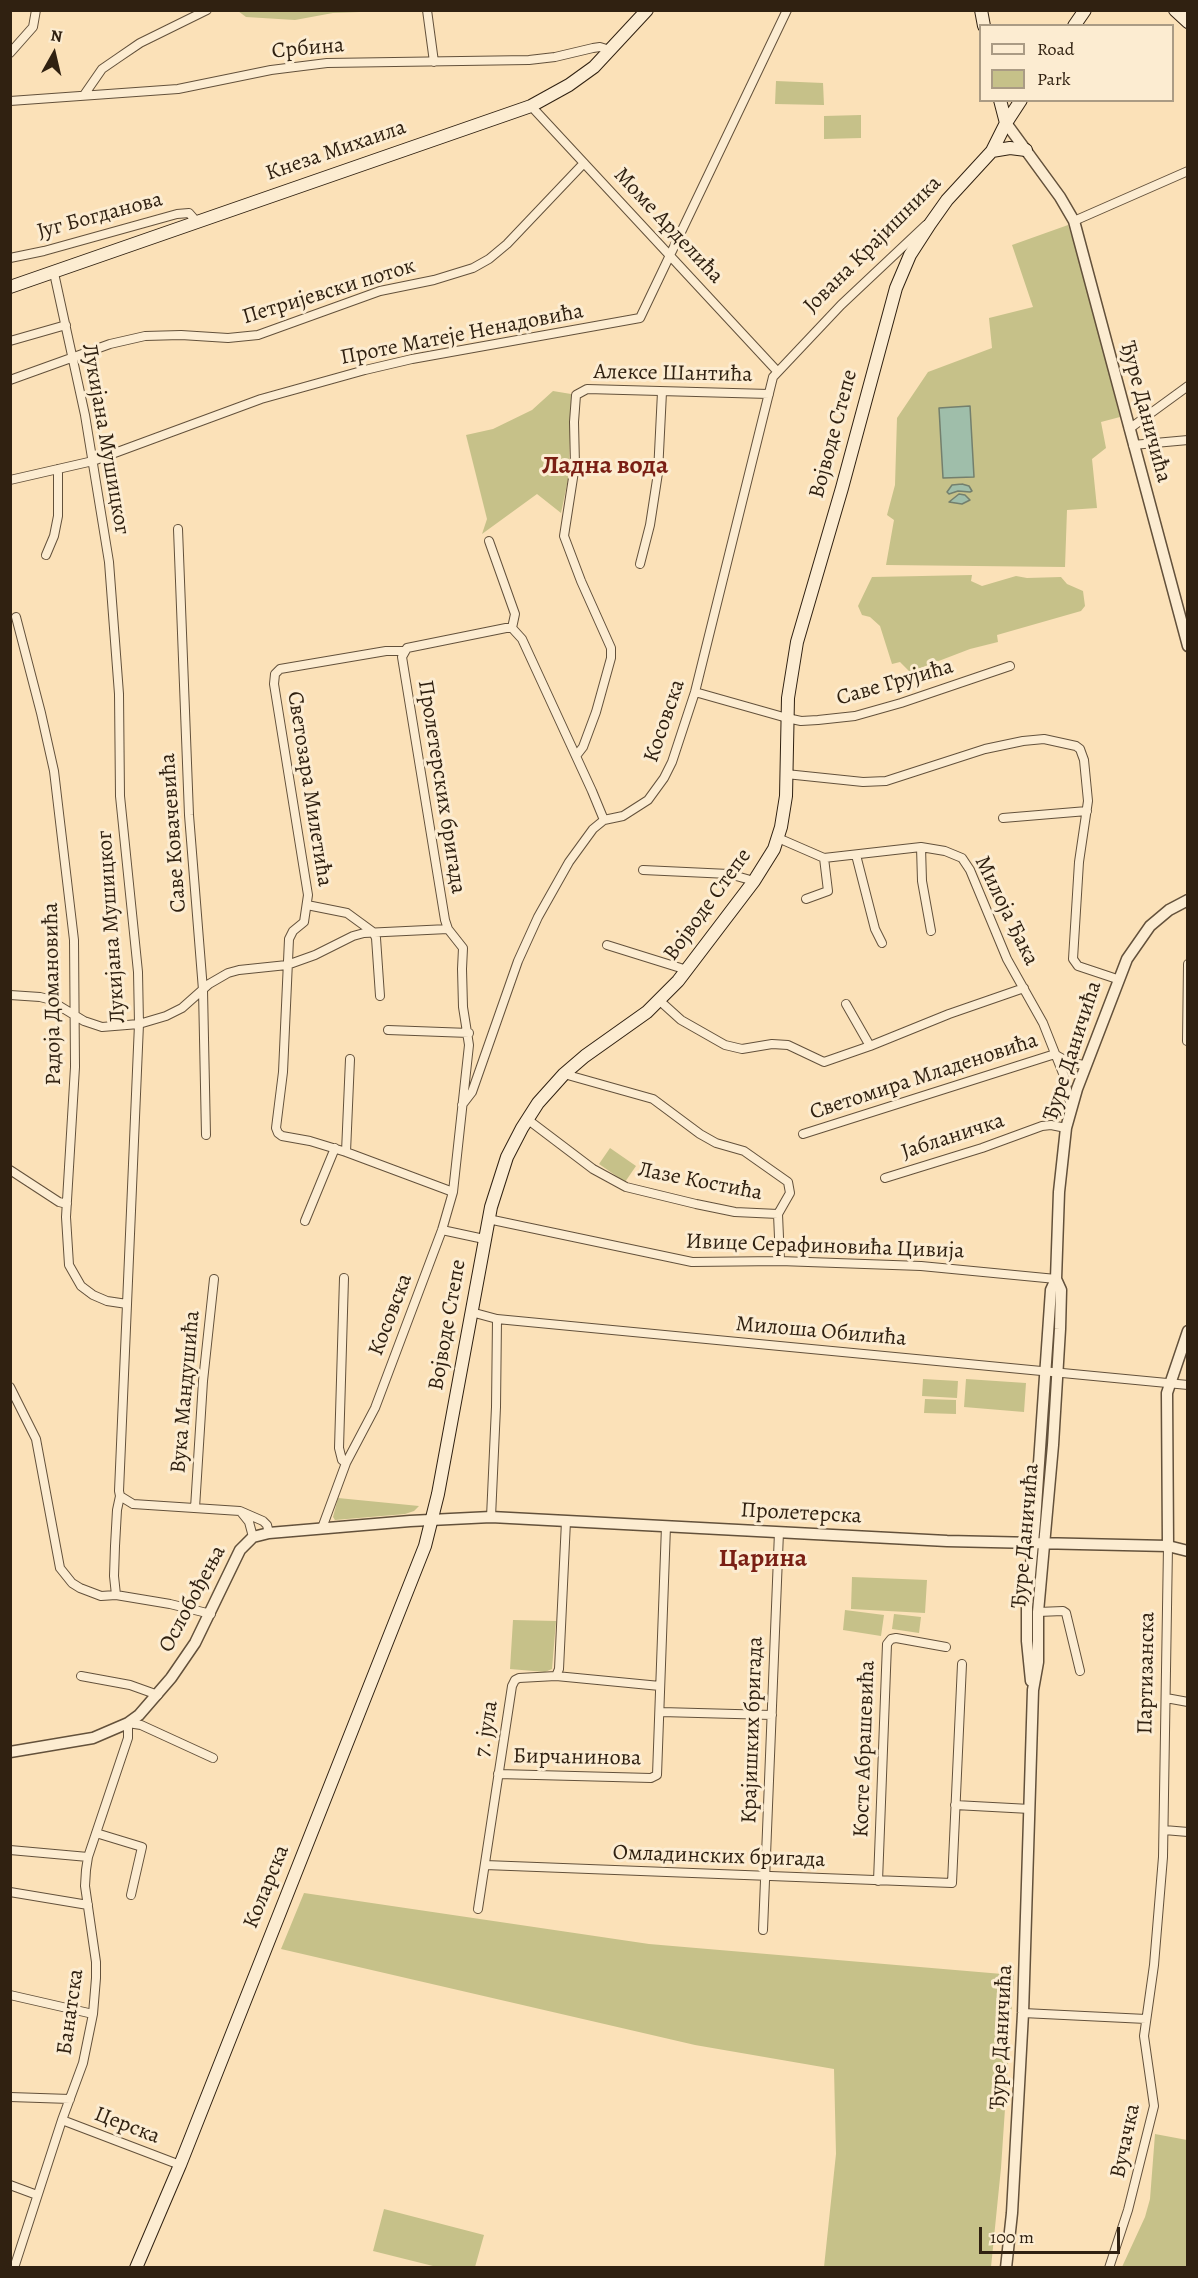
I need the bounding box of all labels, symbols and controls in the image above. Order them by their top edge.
north arrow [24,24,84,84]
text: N [49,24,64,48]
legend [979,24,1174,102]
street label: Србина [271,33,345,65]
text: Road [1037,37,1074,61]
text: Park [1037,67,1071,91]
street label: Кнеза Михаила [262,115,410,187]
street label: Моме Арделића [608,163,728,289]
street label: Јована Крајишника [799,171,947,319]
street label: Југ Богданова [34,187,166,245]
street label: Петријевски поток [239,253,419,331]
street label: Проте Матеје Ненадовића [338,298,586,372]
street label: Ђуре Даничића [1113,338,1177,486]
street label: Лукијана Мушицког [75,341,135,537]
street label: Алексе Шантића [593,359,753,389]
street label: Војводе Степе [804,367,864,501]
district label: Ладна вода [542,451,668,483]
street label: Саве Грујића [834,654,956,712]
street label: Косовска [639,676,691,766]
street label: Пролетерских бригада [411,678,471,896]
street label: Светозара Милетића [281,690,337,888]
street label: Саве Ковачевића [155,752,193,914]
street label: Лукијана Мушицког [92,830,132,1024]
street label: Војводе Степе [658,844,758,966]
street label: Милоја Ђака [968,852,1044,970]
street label: Радоја Домановића [38,902,68,1086]
street label: Ђуре Даничића [1038,978,1108,1124]
street label: Светомира Младеновића [807,1028,1041,1126]
street label: Јабланичка [898,1108,1008,1166]
street label: Лазе Костића [635,1157,765,1207]
street label: Ивице Серафиновића Цивија [685,1229,965,1265]
street label: Војводе Степе [424,1258,472,1392]
street label: Косовска [363,1270,419,1360]
street label: Вука Мандушића [166,1310,206,1474]
street label: Милоша Обилића [735,1311,907,1353]
street label: Ђуре Даничића [1007,1463,1045,1609]
street label: Пролетерска [740,1498,862,1530]
street label: Ослобођења [154,1541,232,1657]
district label: Царина [719,1544,807,1576]
street label: Партизанска [1133,1611,1161,1735]
street label: Крајишких бригада [737,1636,769,1824]
street label: Косте Абрашевића [849,1660,881,1838]
street label: 7. јула [470,1699,504,1759]
street label: Бирчанинова [513,1744,641,1772]
street label: Омладинских бригада [612,1840,826,1874]
street label: Коларска [238,1841,296,1933]
street label: Ђуре Даничића [985,1964,1019,2110]
street label: Банатска [52,1967,90,2057]
street label: Вучачка [1105,2101,1147,2181]
street label: Церска [91,2102,163,2150]
scale bar [982,2215,1123,2253]
text: 100 m [990,2225,1034,2249]

